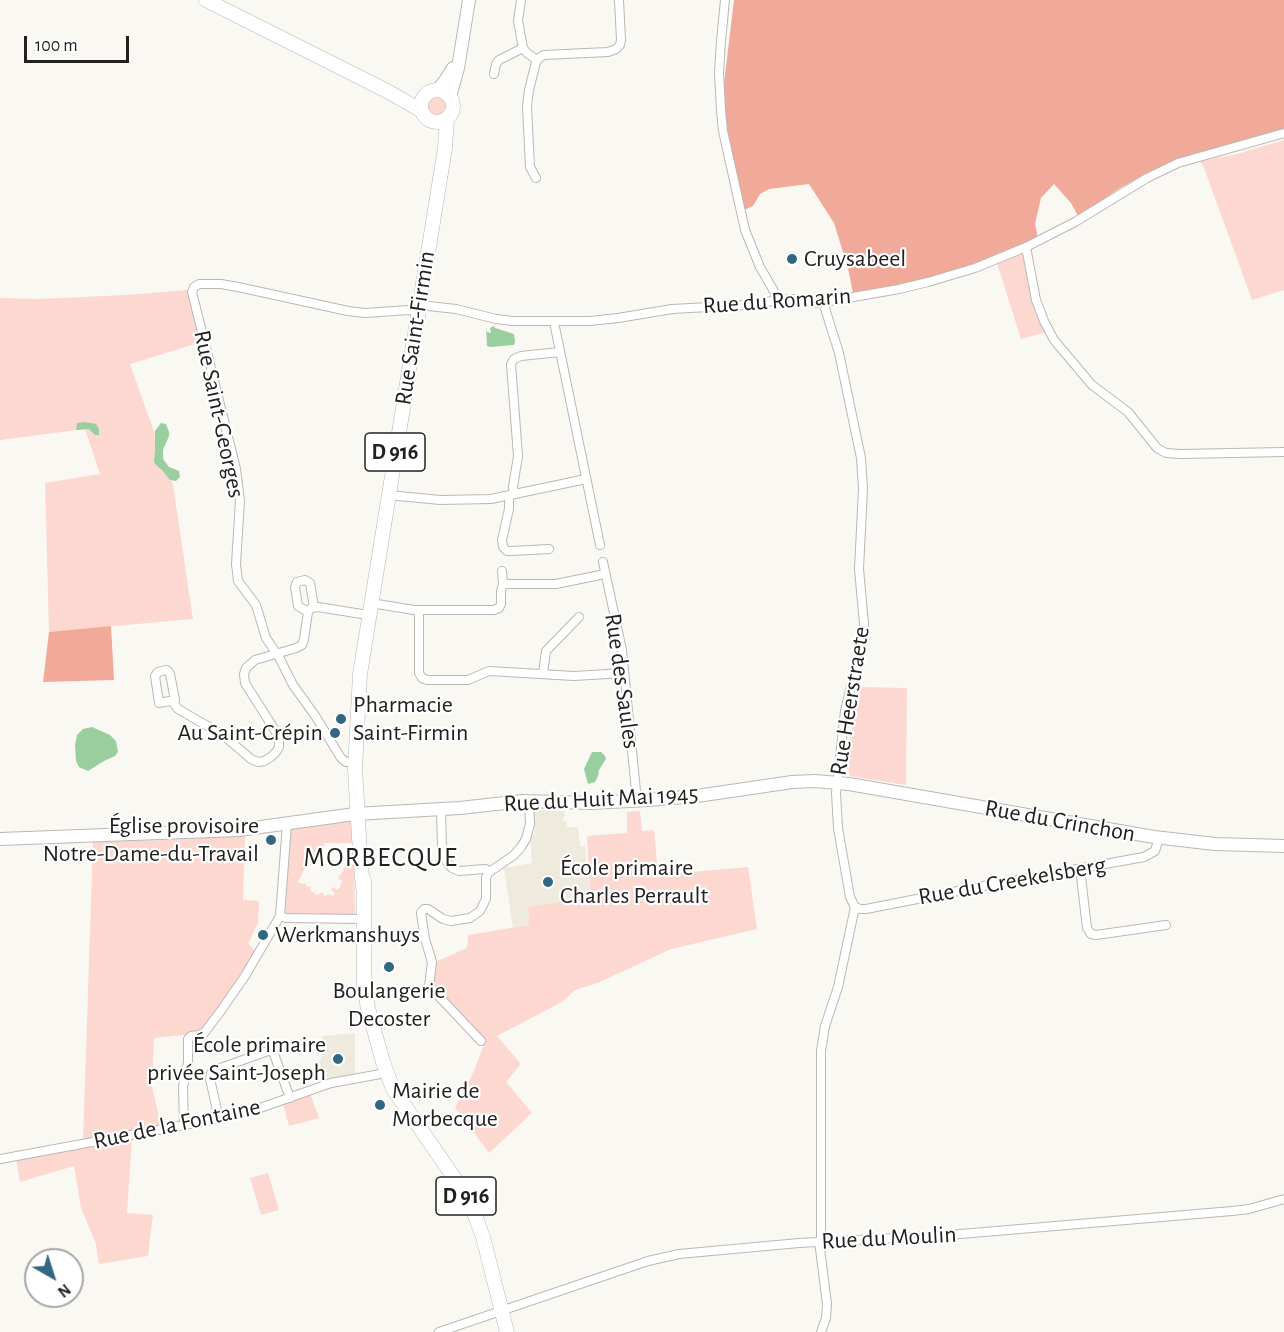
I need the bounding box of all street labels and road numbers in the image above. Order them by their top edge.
street label: Rue Saint-Firmin [389,249,441,407]
street label: Rue du Romarin [702,281,852,321]
street label: Rue Saint-Georges [187,327,251,501]
road number: D 916 [365,433,425,471]
street label: Rue des Saules [598,611,646,751]
street label: Rue Heerstraete [824,624,876,778]
street label: Rue du Huit Mai 1945 [503,780,699,818]
street label: Rue du Crinchon [983,794,1137,848]
street label: Rue du Creekelsberg [916,850,1108,912]
street label: Rue de la Fontaine [91,1092,263,1156]
road number: D 916 [436,1177,496,1215]
street label: Rue du Moulin [821,1220,957,1256]

